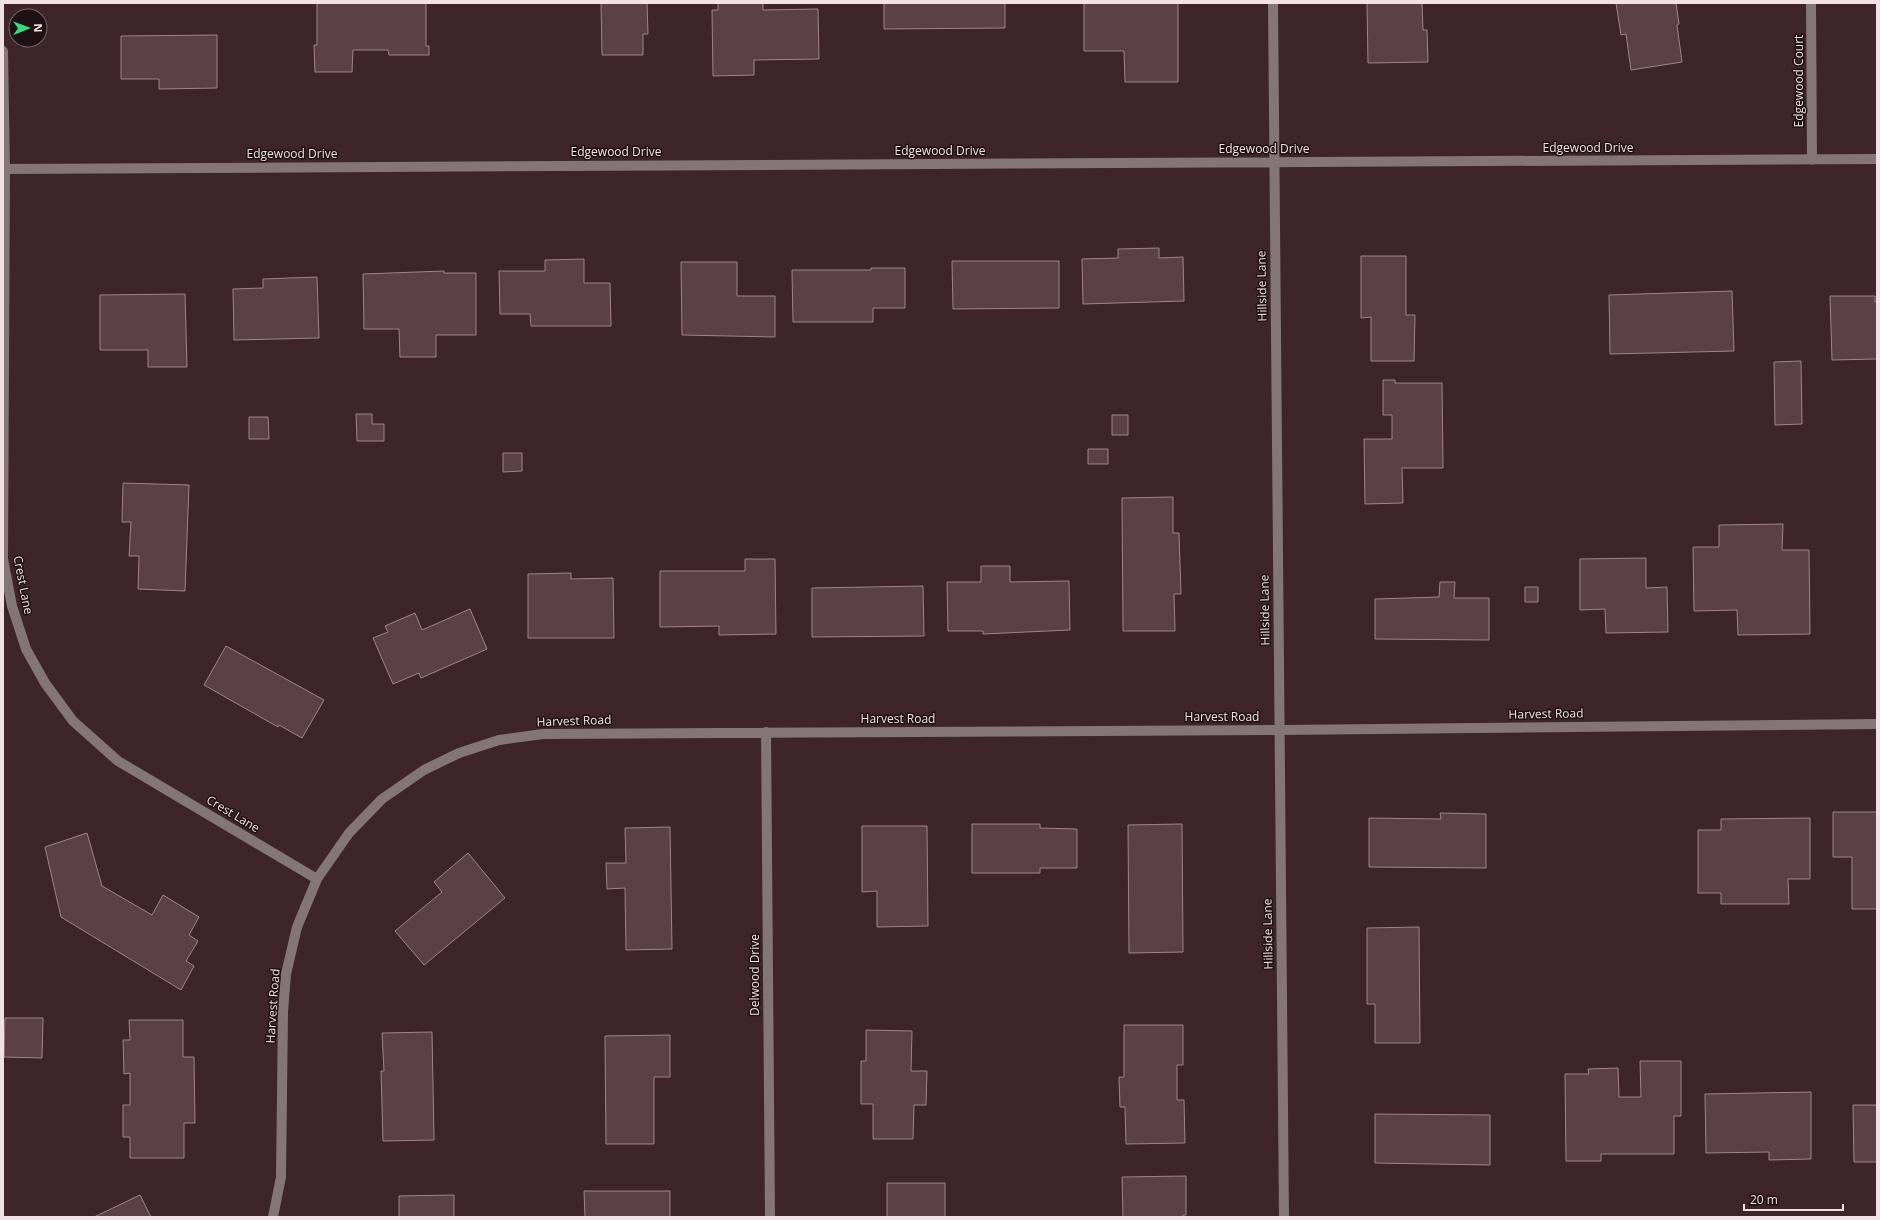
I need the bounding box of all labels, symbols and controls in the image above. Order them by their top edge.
north arrow [8,8,48,48]
text: N [31,23,46,32]
street label: Edgewood Court [1790,35,1807,127]
street label: Edgewood Drive [1543,139,1634,156]
street label: Edgewood Drive [1219,140,1310,157]
street label: Edgewood Drive [895,142,986,159]
street label: Edgewood Drive [571,143,662,160]
street label: Edgewood Drive [247,145,338,162]
street label: Hillside Lane [1252,250,1271,322]
street label: Crest Lane [9,554,38,616]
street label: Hillside Lane [1255,574,1274,646]
street label: Harvest Road [1508,704,1584,723]
street label: Harvest Road [1185,708,1259,725]
street label: Harvest Road [861,710,935,727]
street label: Harvest Road [536,711,612,730]
street label: Crest Lane [203,791,263,836]
street label: Hillside Lane [1258,898,1277,970]
street label: Delwood Drive [746,934,763,1016]
street label: Harvest Road [261,968,284,1044]
scale bar [1744,1186,1843,1212]
text: 20 m [1750,1191,1778,1208]

